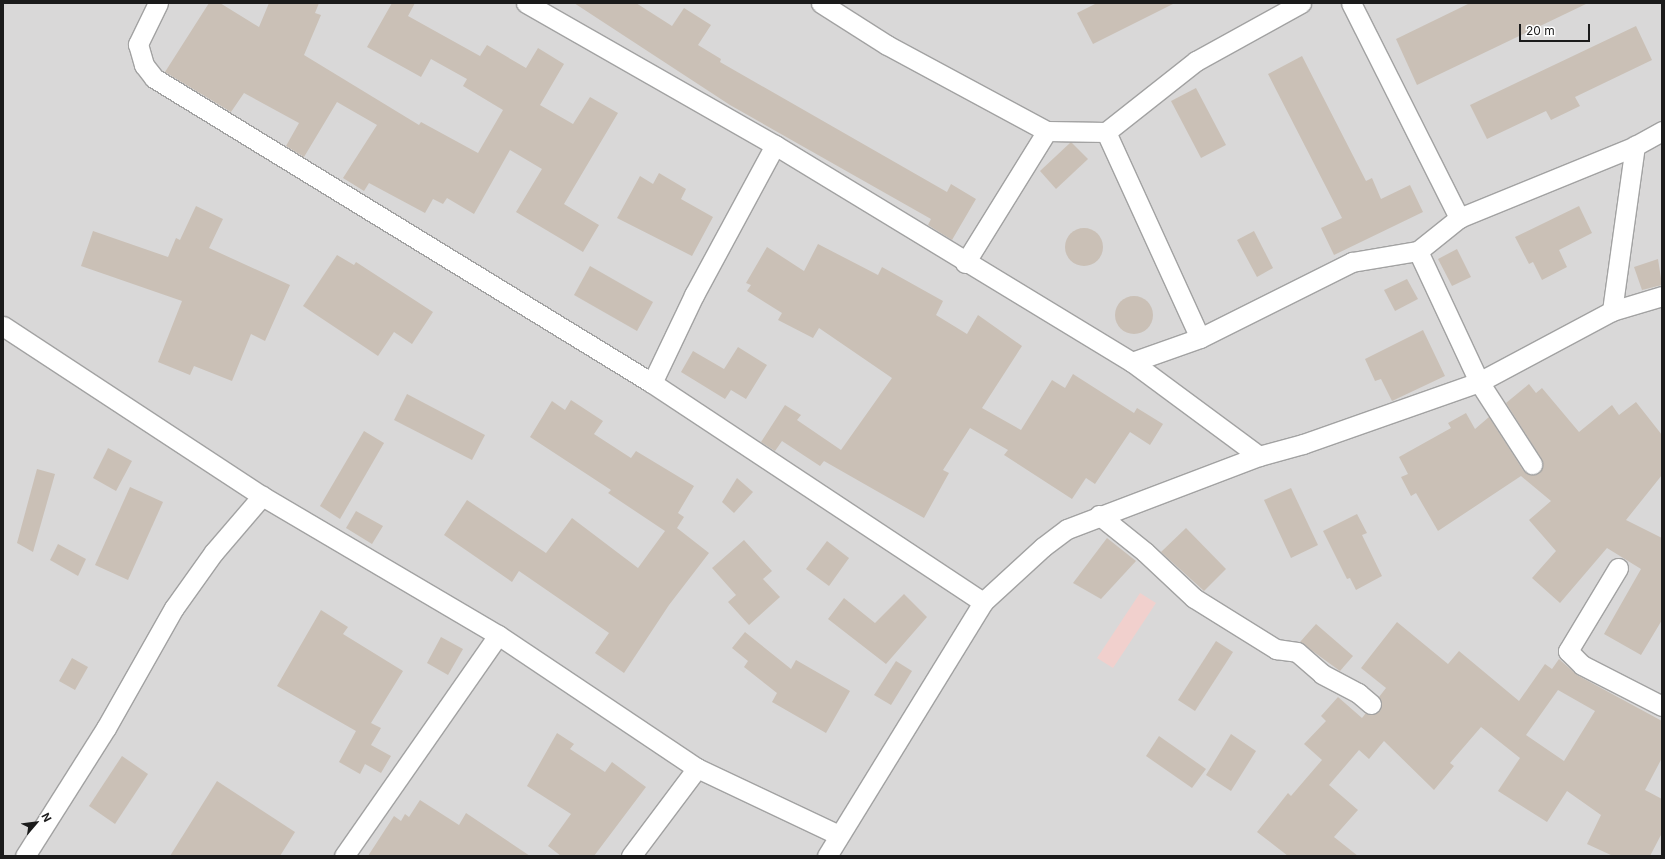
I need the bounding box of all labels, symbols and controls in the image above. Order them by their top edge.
scale bar [1521,16,1592,42]
text: 20 m [1526,23,1555,38]
north arrow [16,803,56,843]
text: N [38,810,55,824]

